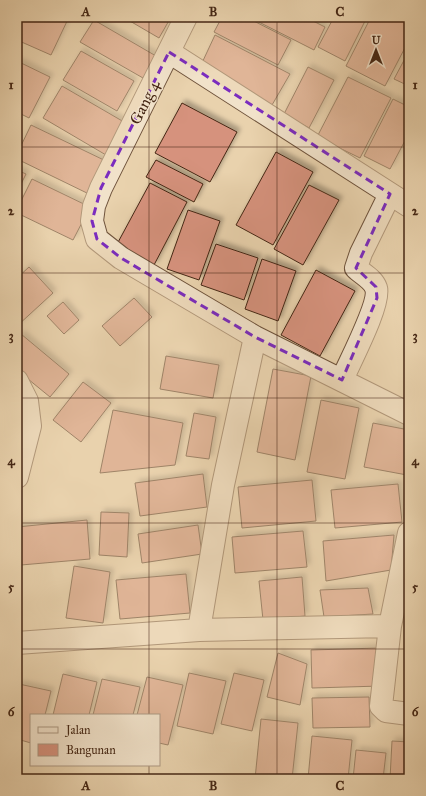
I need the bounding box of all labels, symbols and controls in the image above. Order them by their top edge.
text: A [81,4,91,20]
text: B [209,4,218,20]
text: C [336,4,345,20]
north arrow [356,30,396,70]
text: U [372,34,381,47]
street label: Gang 4 [125,76,165,128]
text: 1 [8,77,14,93]
text: 1 [412,77,418,93]
text: 2 [8,203,15,219]
text: 2 [412,203,419,219]
text: 3 [8,328,14,344]
text: 3 [412,328,418,344]
text: 4 [7,453,15,469]
text: 4 [411,453,419,469]
text: 5 [8,579,15,595]
text: 5 [412,579,419,595]
text: 6 [8,704,16,720]
text: 6 [412,704,420,720]
legend [30,714,160,766]
text: Jalan [64,723,91,738]
text: Bangunan [66,743,116,758]
text: A [81,778,91,794]
text: B [209,778,218,794]
text: C [336,778,345,794]

